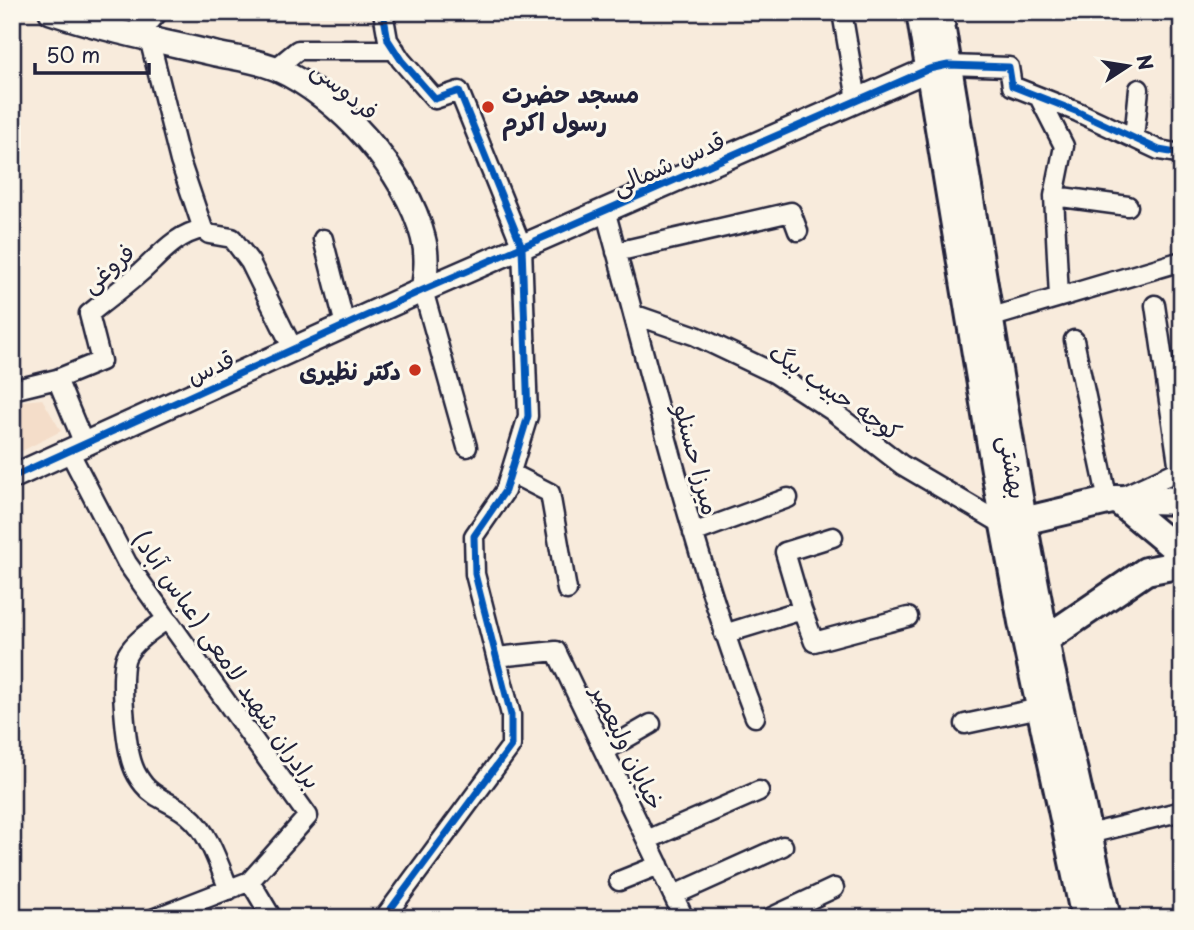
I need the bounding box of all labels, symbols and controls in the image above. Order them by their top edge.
scale bar [35,32,149,76]
north arrow [1092,32,1162,102]
text: 50 m [46,38,100,70]
street label: فردوسی [305,50,387,128]
text: N [1130,52,1161,73]
place label: مسجد حضرت رسول اکرم [502,75,639,141]
marker: مسجد حضرت رسول اکرم [480,99,496,115]
street label: قدس شمالی [606,121,730,203]
street label: فروغی [72,234,142,300]
street label: کوچه حبیب بیگ [762,333,910,449]
street label: قدس [180,340,240,392]
place label: دکتر نظیری [299,352,401,388]
marker: دکتر نظیری [407,362,423,378]
street label: میرزا حسنلو [666,398,730,519]
street label: بهشتی [991,432,1037,502]
street label: برادران شهید لامعی (عباس آباد) [125,522,331,796]
street label: خیابان ولیعصر [582,677,675,815]

